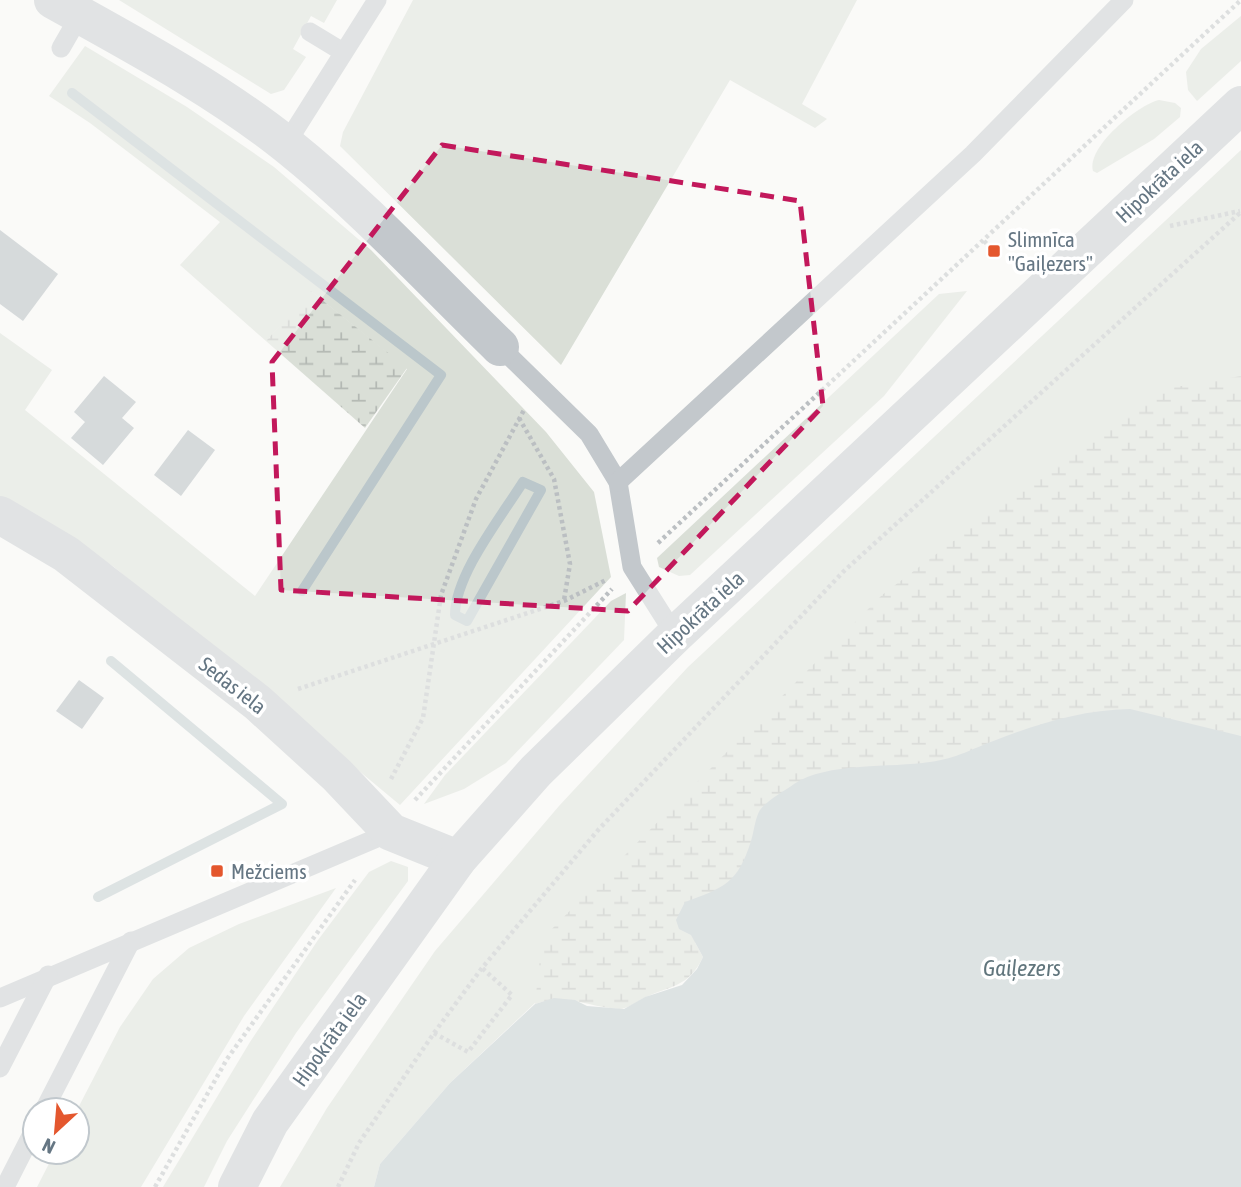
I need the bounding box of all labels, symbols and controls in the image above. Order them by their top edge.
street label: Hipokrāta iela [1111,135,1207,227]
place label: Slimnīca "Gaiļezers" [1008,227,1093,275]
marker: Slimnīca "Gaiļezers" [986,243,1002,259]
street label: Hipokrāta iela [652,566,748,658]
street label: Sedas iela [195,652,271,718]
place label: Mežciems [231,859,307,883]
marker: Mežciems [209,863,225,879]
water label: Gaiļezers [983,955,1061,981]
street label: Hipokrāta iela [287,987,371,1091]
north arrow [21,1096,91,1166]
text: N [39,1134,58,1159]

